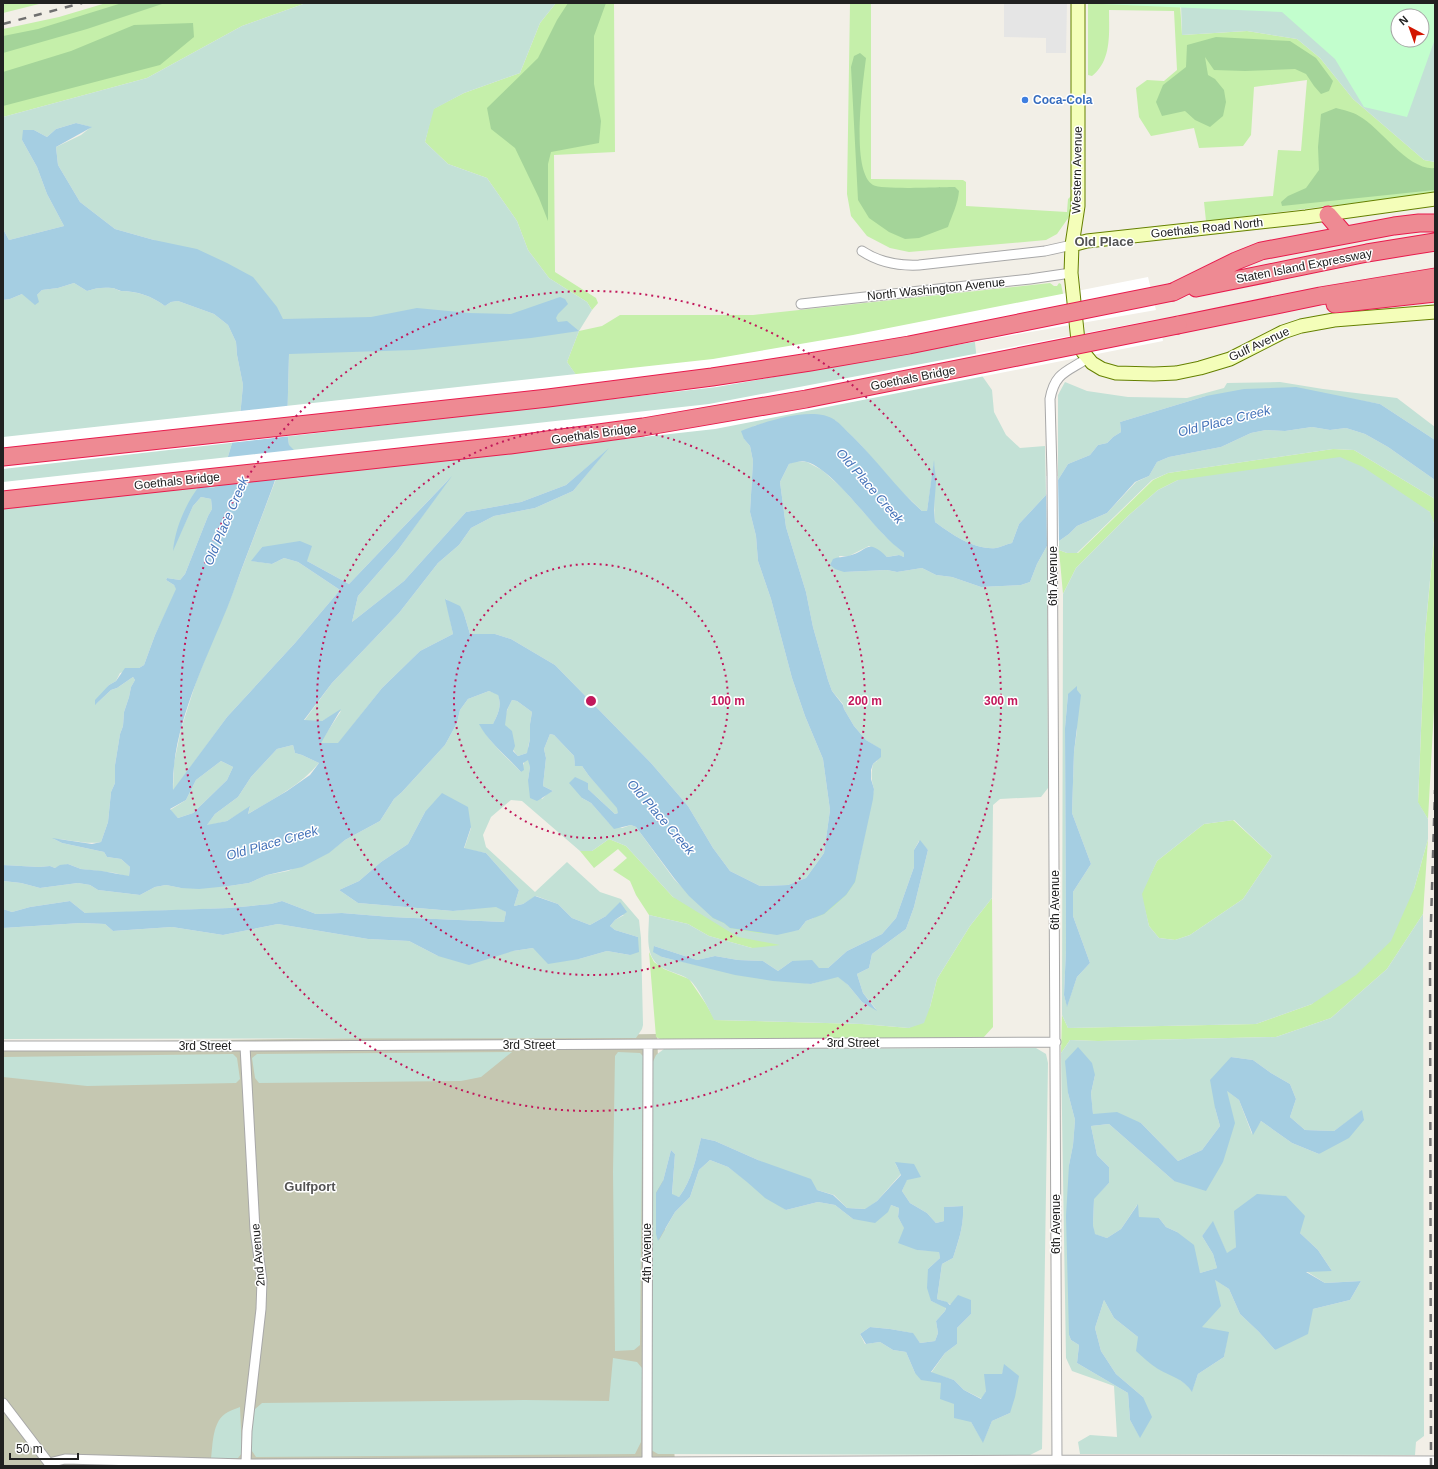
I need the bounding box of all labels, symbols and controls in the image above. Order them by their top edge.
north arrow [1390,8,1430,48]
text: N [1397,13,1410,28]
place label: Coca-Cola [1033,93,1093,107]
marker: Coca-Cola [1020,95,1030,105]
street label: Western Avenue [1069,126,1085,214]
street label: Goethals Road North [1150,215,1264,241]
district label: Old Place [1074,234,1134,249]
street label: Staten Island Expressway [1235,246,1373,286]
street label: North Washington Avenue [866,275,1006,303]
street label: Gulf Avenue [1227,324,1292,364]
street label: Goethals Bridge [869,363,957,393]
water label: Old Place Creek [1176,402,1273,440]
street label: Goethals Bridge [550,421,638,447]
water label: Old Place Creek [833,445,908,528]
street label: Goethals Bridge [133,470,221,492]
water label: Old Place Creek [201,473,252,567]
street label: 6th Avenue [1046,546,1060,606]
centre of rings [584,694,598,708]
text: 100 m [711,694,745,708]
text: 200 m [848,694,882,708]
text: 300 m [984,694,1018,708]
water label: Old Place Creek [624,776,699,859]
water label: Old Place Creek [224,822,321,863]
street label: 6th Avenue [1048,870,1062,930]
street label: 3rd Street [827,1036,880,1050]
street label: 3rd Street [503,1038,556,1052]
street label: 3rd Street [179,1039,232,1053]
district label: Gulfport [284,1179,336,1194]
street label: 6th Avenue [1049,1194,1063,1254]
street label: 2nd Avenue [248,1223,268,1287]
street label: 4th Avenue [640,1223,654,1283]
scale bar [10,1435,78,1461]
text: 50 m [16,1442,43,1456]

